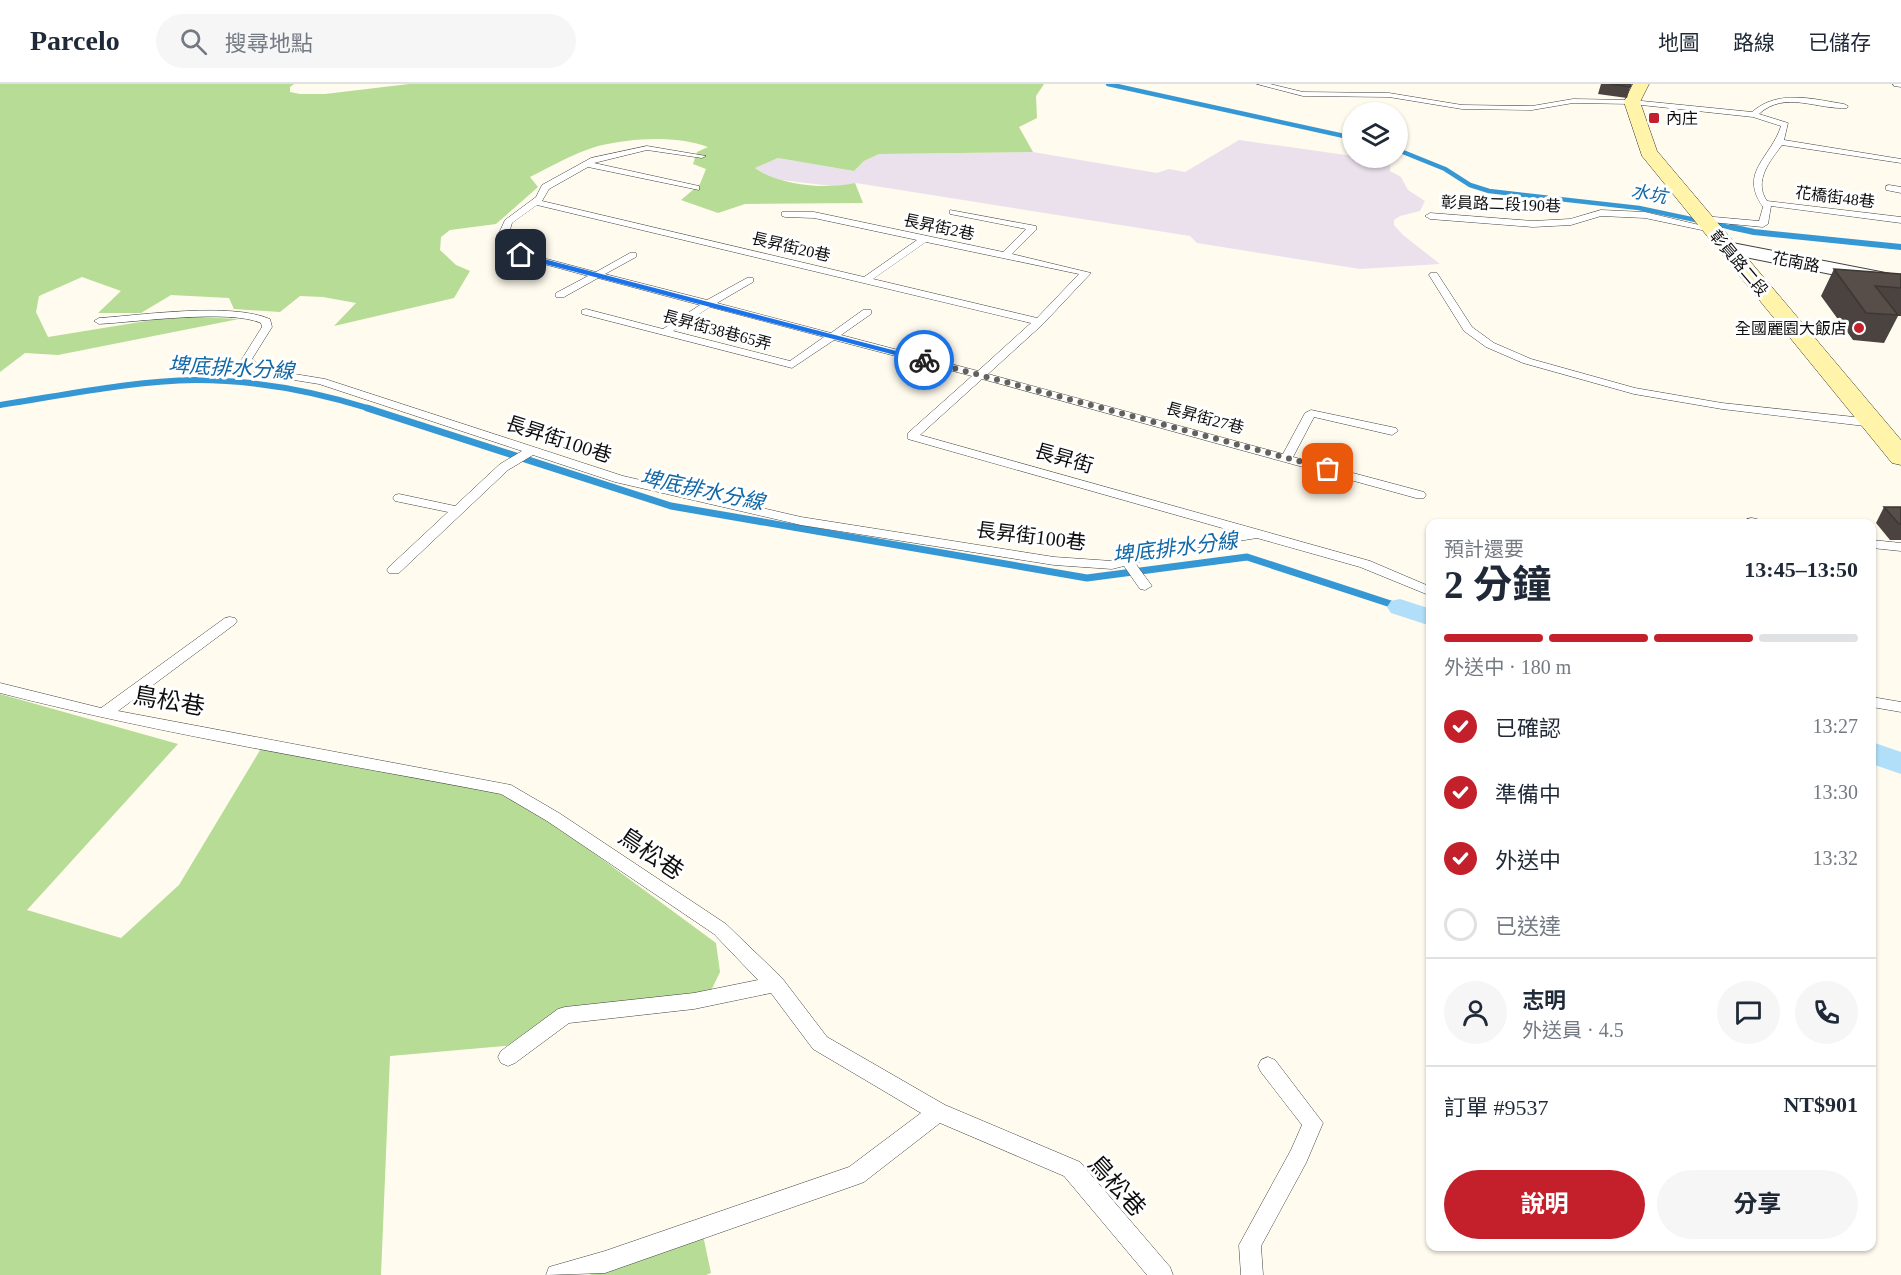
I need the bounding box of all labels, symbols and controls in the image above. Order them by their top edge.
search box [156,14,576,68]
text: Parcelo [30,25,120,56]
icon: search [177,25,210,58]
text: 搜尋地點 [225,31,313,56]
text: 地圖 [1658,31,1700,55]
text: 路線 [1733,31,1775,55]
text: 已儲存 [1808,31,1871,55]
map controls [1342,102,1408,168]
button: layers [1342,102,1408,168]
place label: 內庄 [1666,110,1698,127]
marker: 內庄 [1647,111,1661,125]
water label: 水坑 [1630,181,1671,207]
street label: 花橋街48巷 [1794,184,1876,210]
street label: 彰員路二段190巷 [1441,193,1561,215]
street label: 長昇街2巷 [902,211,976,243]
street label: 彰員路二段 [1707,227,1771,299]
pin [495,229,546,280]
street label: 長昇街20巷 [750,230,832,264]
icon: home [504,238,537,271]
street label: 花南路 [1771,249,1821,275]
street label: 長昇街38巷65弄 [661,307,773,353]
place label: 全國麗園大飯店 [1735,319,1847,337]
marker: 全國麗園大飯店 [1852,321,1866,335]
courier [894,330,954,390]
icon: bike [908,344,941,377]
water label: 埤底排水分線 [167,353,297,383]
street label: 長昇街27巷 [1164,399,1246,437]
street label: 長昇街100巷 [503,412,615,466]
street label: 長昇街 [1032,439,1096,477]
pin [1302,443,1353,494]
icon: bag [1311,452,1344,485]
water label: 埤底排水分線 [638,465,768,515]
street label: 長昇街100巷 [975,518,1087,554]
water label: 埤底排水分線 [1111,528,1241,568]
text: 預計還要 [1444,538,1524,560]
text: 13:45–13:50 [1744,557,1858,582]
text: 2 分鐘 [1444,563,1551,606]
text: 外送中 · 180 m [1444,656,1571,678]
street label: 鳥松巷 [131,682,207,720]
icon: check [1444,710,1477,743]
text: 13:27 [1812,715,1858,737]
text: 已確認 [1495,716,1561,741]
icon: check [1444,776,1477,809]
text: 13:30 [1812,781,1858,803]
text: 準備中 [1495,782,1561,807]
street label: 鳥松巷 [614,823,688,885]
icon: check [1444,842,1477,875]
text: 13:32 [1812,847,1858,869]
text: 外送中 [1495,848,1561,873]
text: 已送達 [1495,914,1561,939]
button: person [1444,981,1507,1044]
button: chat [1717,981,1780,1044]
button: phone [1795,981,1858,1044]
text: 志明 [1522,988,1566,1013]
text: 外送員 · 4.5 [1522,1019,1624,1041]
text: NT$901 [1783,1092,1858,1117]
text: 訂單 #9537 [1444,1095,1549,1120]
street label: 鳥松巷 [1083,1151,1151,1221]
button: 說明 [1444,1170,1645,1239]
button: 分享 [1657,1170,1858,1239]

